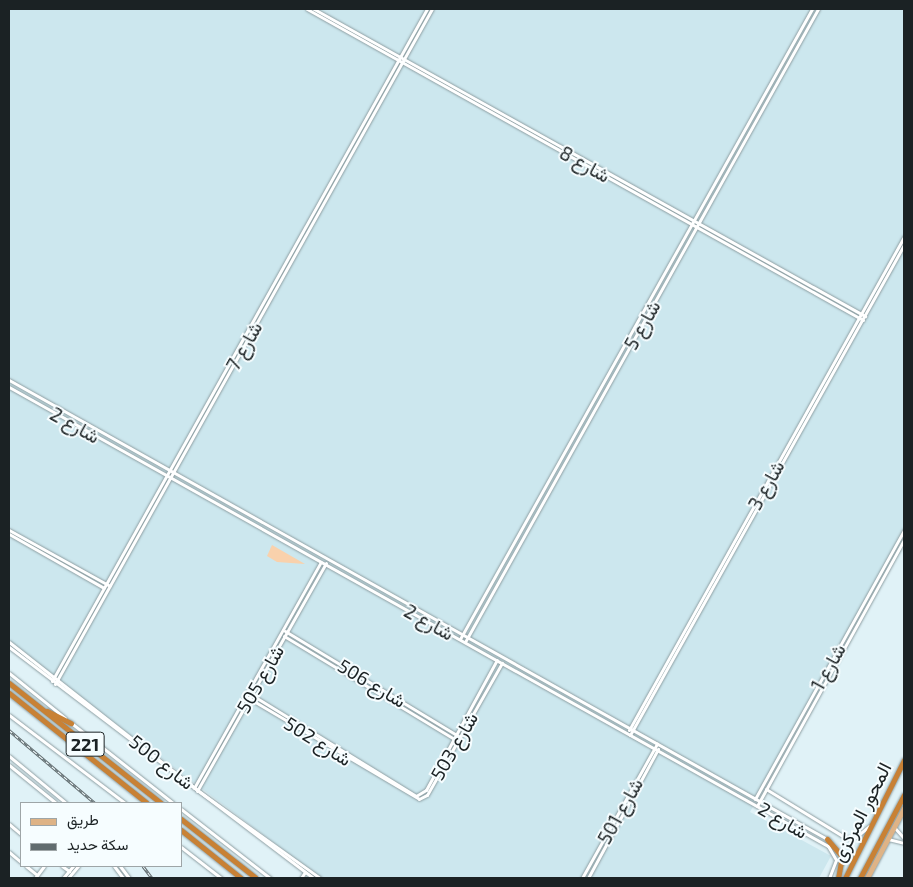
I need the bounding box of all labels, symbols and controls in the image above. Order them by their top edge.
street label: شارع 8 [556,141,614,187]
street label: شارع 5 [619,296,665,354]
street label: شارع 7 [221,318,267,374]
street label: شارع 2 [46,402,104,448]
street label: شارع 3 [743,456,789,514]
street label: شارع 2 [400,599,458,645]
street label: شارع 1 [806,640,850,694]
street label: شارع 505 [232,641,288,717]
street label: شارع 506 [334,654,410,712]
street label: شارع 503 [425,708,483,784]
street label: شارع 502 [280,712,356,770]
road number: 221 [65,729,105,760]
street label: شارع 500 [125,730,199,794]
street label: المحور المركزى [826,759,896,865]
street label: شارع 501 [593,774,647,848]
street label: شارع 2 [754,797,812,843]
legend [20,802,182,867]
text: طريق [67,810,99,828]
text: سكة حديد [67,835,128,853]

